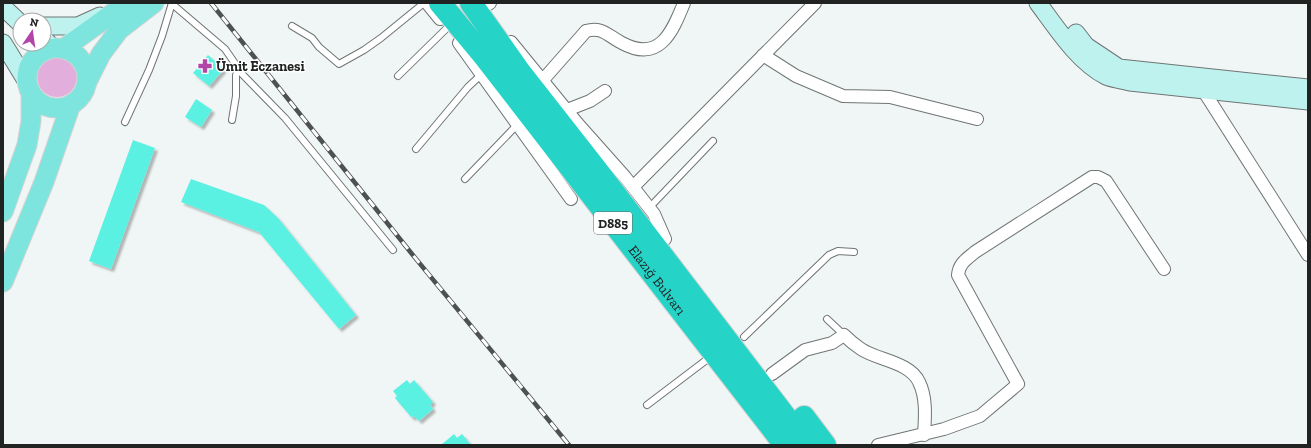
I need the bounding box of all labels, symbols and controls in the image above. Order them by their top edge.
north arrow [12,12,52,52]
text: N [29,15,40,30]
pharmacy icon: Ümit Eczanesi [197,58,213,74]
place label: Ümit Eczanesi [216,58,305,75]
road number: D885 [594,212,632,234]
street label: Elazığ Bulvarı [625,242,689,319]

